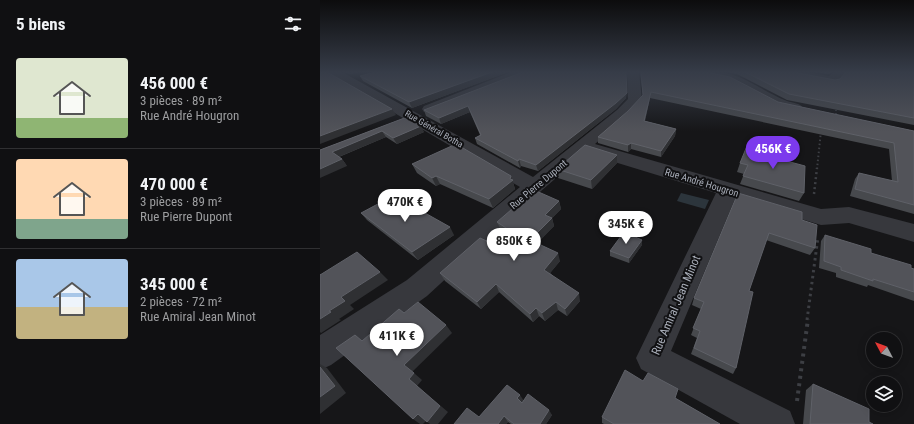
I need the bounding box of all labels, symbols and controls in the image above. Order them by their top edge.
icon: filters [282,13,304,35]
text: 5 biens [16,14,65,34]
text: 456 000 € [140,73,208,93]
icon: home [48,74,96,122]
text: 3 pièces · 89 m² [140,93,222,108]
text: Rue André Hougron [140,108,239,123]
street label: Rue Général Botha [403,108,465,150]
pin: 456K € [740,136,806,170]
text: 456K € [755,141,791,156]
street label: Rue Pierre Dupont [508,157,569,211]
street label: Rue André Hougron [664,166,740,199]
text: 470 000 € [140,174,208,194]
icon: home [48,175,96,223]
pin: 470K € [372,189,438,223]
text: 3 pièces · 89 m² [140,194,222,209]
text: 470K € [387,194,423,209]
text: Rue Pierre Dupont [140,209,232,224]
pin: 345K € [593,211,659,245]
text: 345K € [608,216,644,231]
pin: 850K € [481,228,547,262]
text: 850K € [496,233,532,248]
street label: Rue Amiral Jean Minot [649,253,703,357]
text: 345 000 € [140,274,208,294]
icon: home [48,275,96,323]
text: 2 pièces · 72 m² [140,294,222,309]
text: Rue Amiral Jean Minot [140,309,256,324]
pin: 411K € [364,323,430,357]
text: 411K € [379,328,415,343]
north arrow [866,332,902,368]
map controls [866,332,902,412]
button: layers [866,376,902,412]

